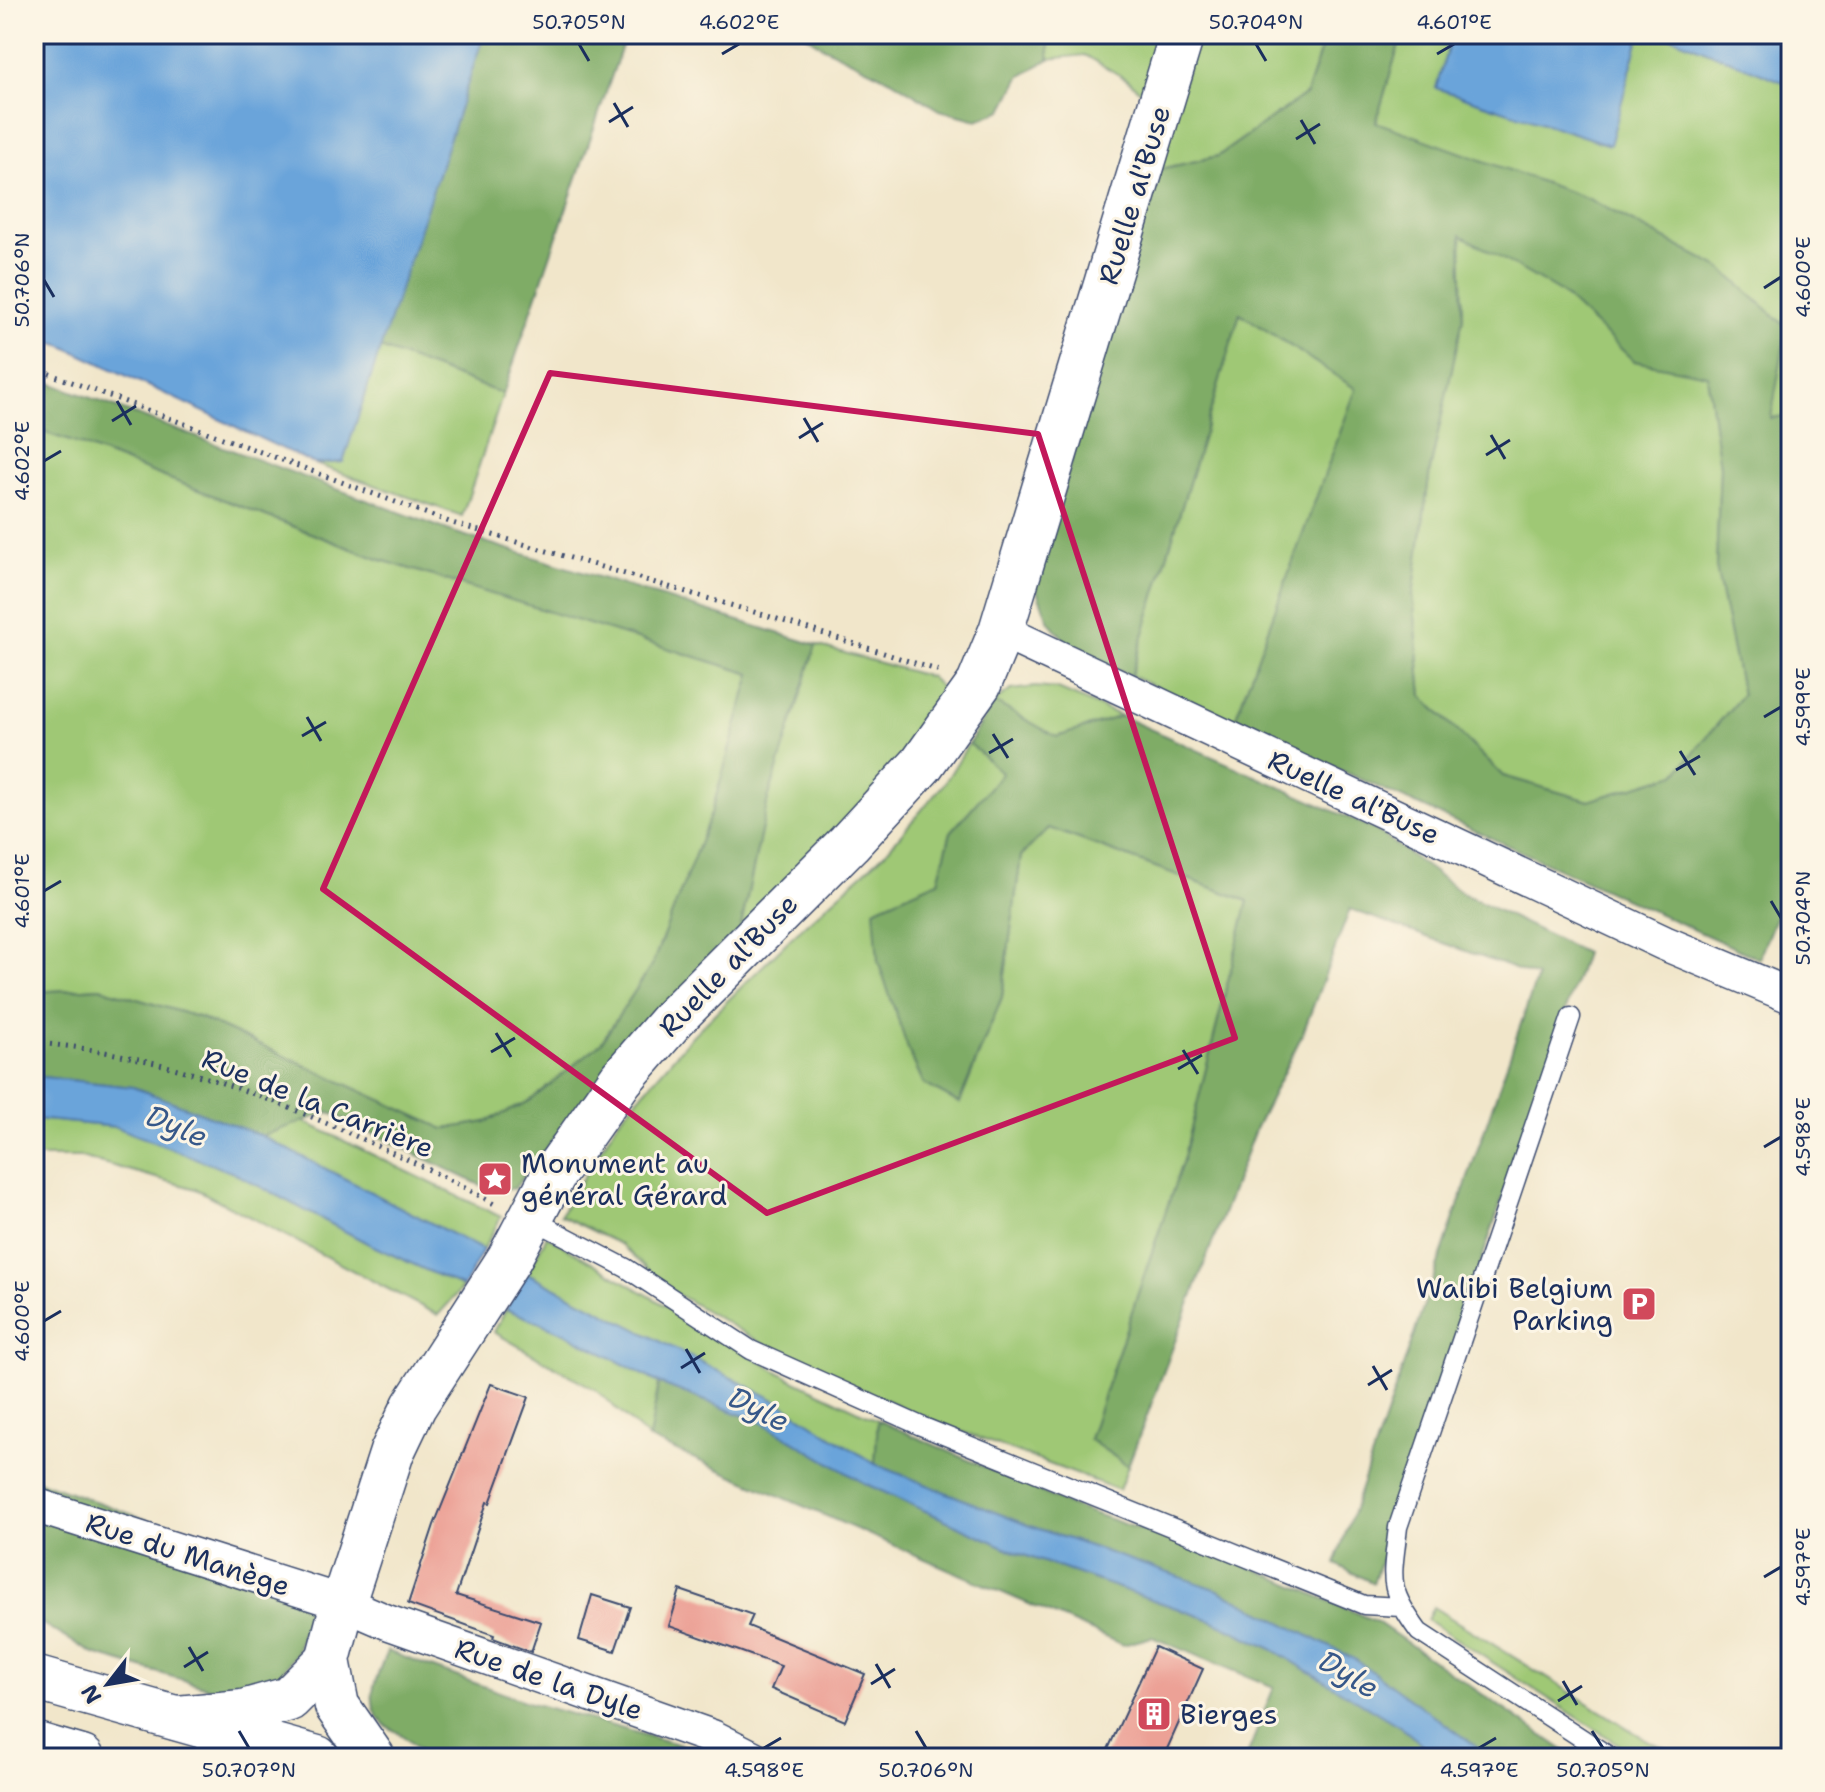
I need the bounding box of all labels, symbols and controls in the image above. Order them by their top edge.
text: 50.705°N [532,9,626,35]
text: 4.602°E [699,9,779,35]
text: 50.704°N [1209,9,1303,35]
text: 4.601°E [1416,9,1492,35]
street label: Ruelle al'Buse [1089,101,1179,289]
text: 50.706°N [9,233,35,327]
text: 4.600°E [1790,236,1816,318]
text: 4.602°E [9,421,35,501]
text: 4.599°E [1790,667,1816,747]
street label: Ruelle al'Buse [1262,741,1446,853]
text: 4.601°E [9,853,35,929]
text: 50.704°N [1790,871,1816,965]
street label: Ruelle al'Buse [650,885,806,1045]
street label: Rue de la Carrière [196,1039,440,1167]
water label: Dyle [140,1095,214,1157]
text: 4.598°E [1790,1097,1816,1177]
place label: Monument au général Gérard [521,1144,727,1214]
place icon: Monument au général Gérard [476,1160,514,1198]
place label: Walibi Belgium Parking [1416,1269,1613,1339]
text: 4.600°E [9,1280,35,1362]
parking icon: Walibi Belgium Parking [1620,1285,1658,1323]
water label: Dyle [721,1376,797,1442]
street label: Rue du Manège [81,1503,295,1605]
text: 4.597°E [1790,1527,1816,1607]
street label: Rue de la Dyle [450,1629,648,1729]
water label: Dyle [1311,1640,1387,1708]
north arrow [68,1644,148,1724]
text: N [74,1679,108,1709]
building icon: Bierges [1135,1695,1173,1733]
place label: Bierges [1180,1695,1278,1733]
text: 50.707°N [202,1757,296,1783]
text: 4.598°E [724,1757,804,1783]
text: 50.706°N [879,1757,973,1783]
text: 4.597°E [1439,1757,1519,1783]
text: 50.705°N [1556,1757,1650,1783]

